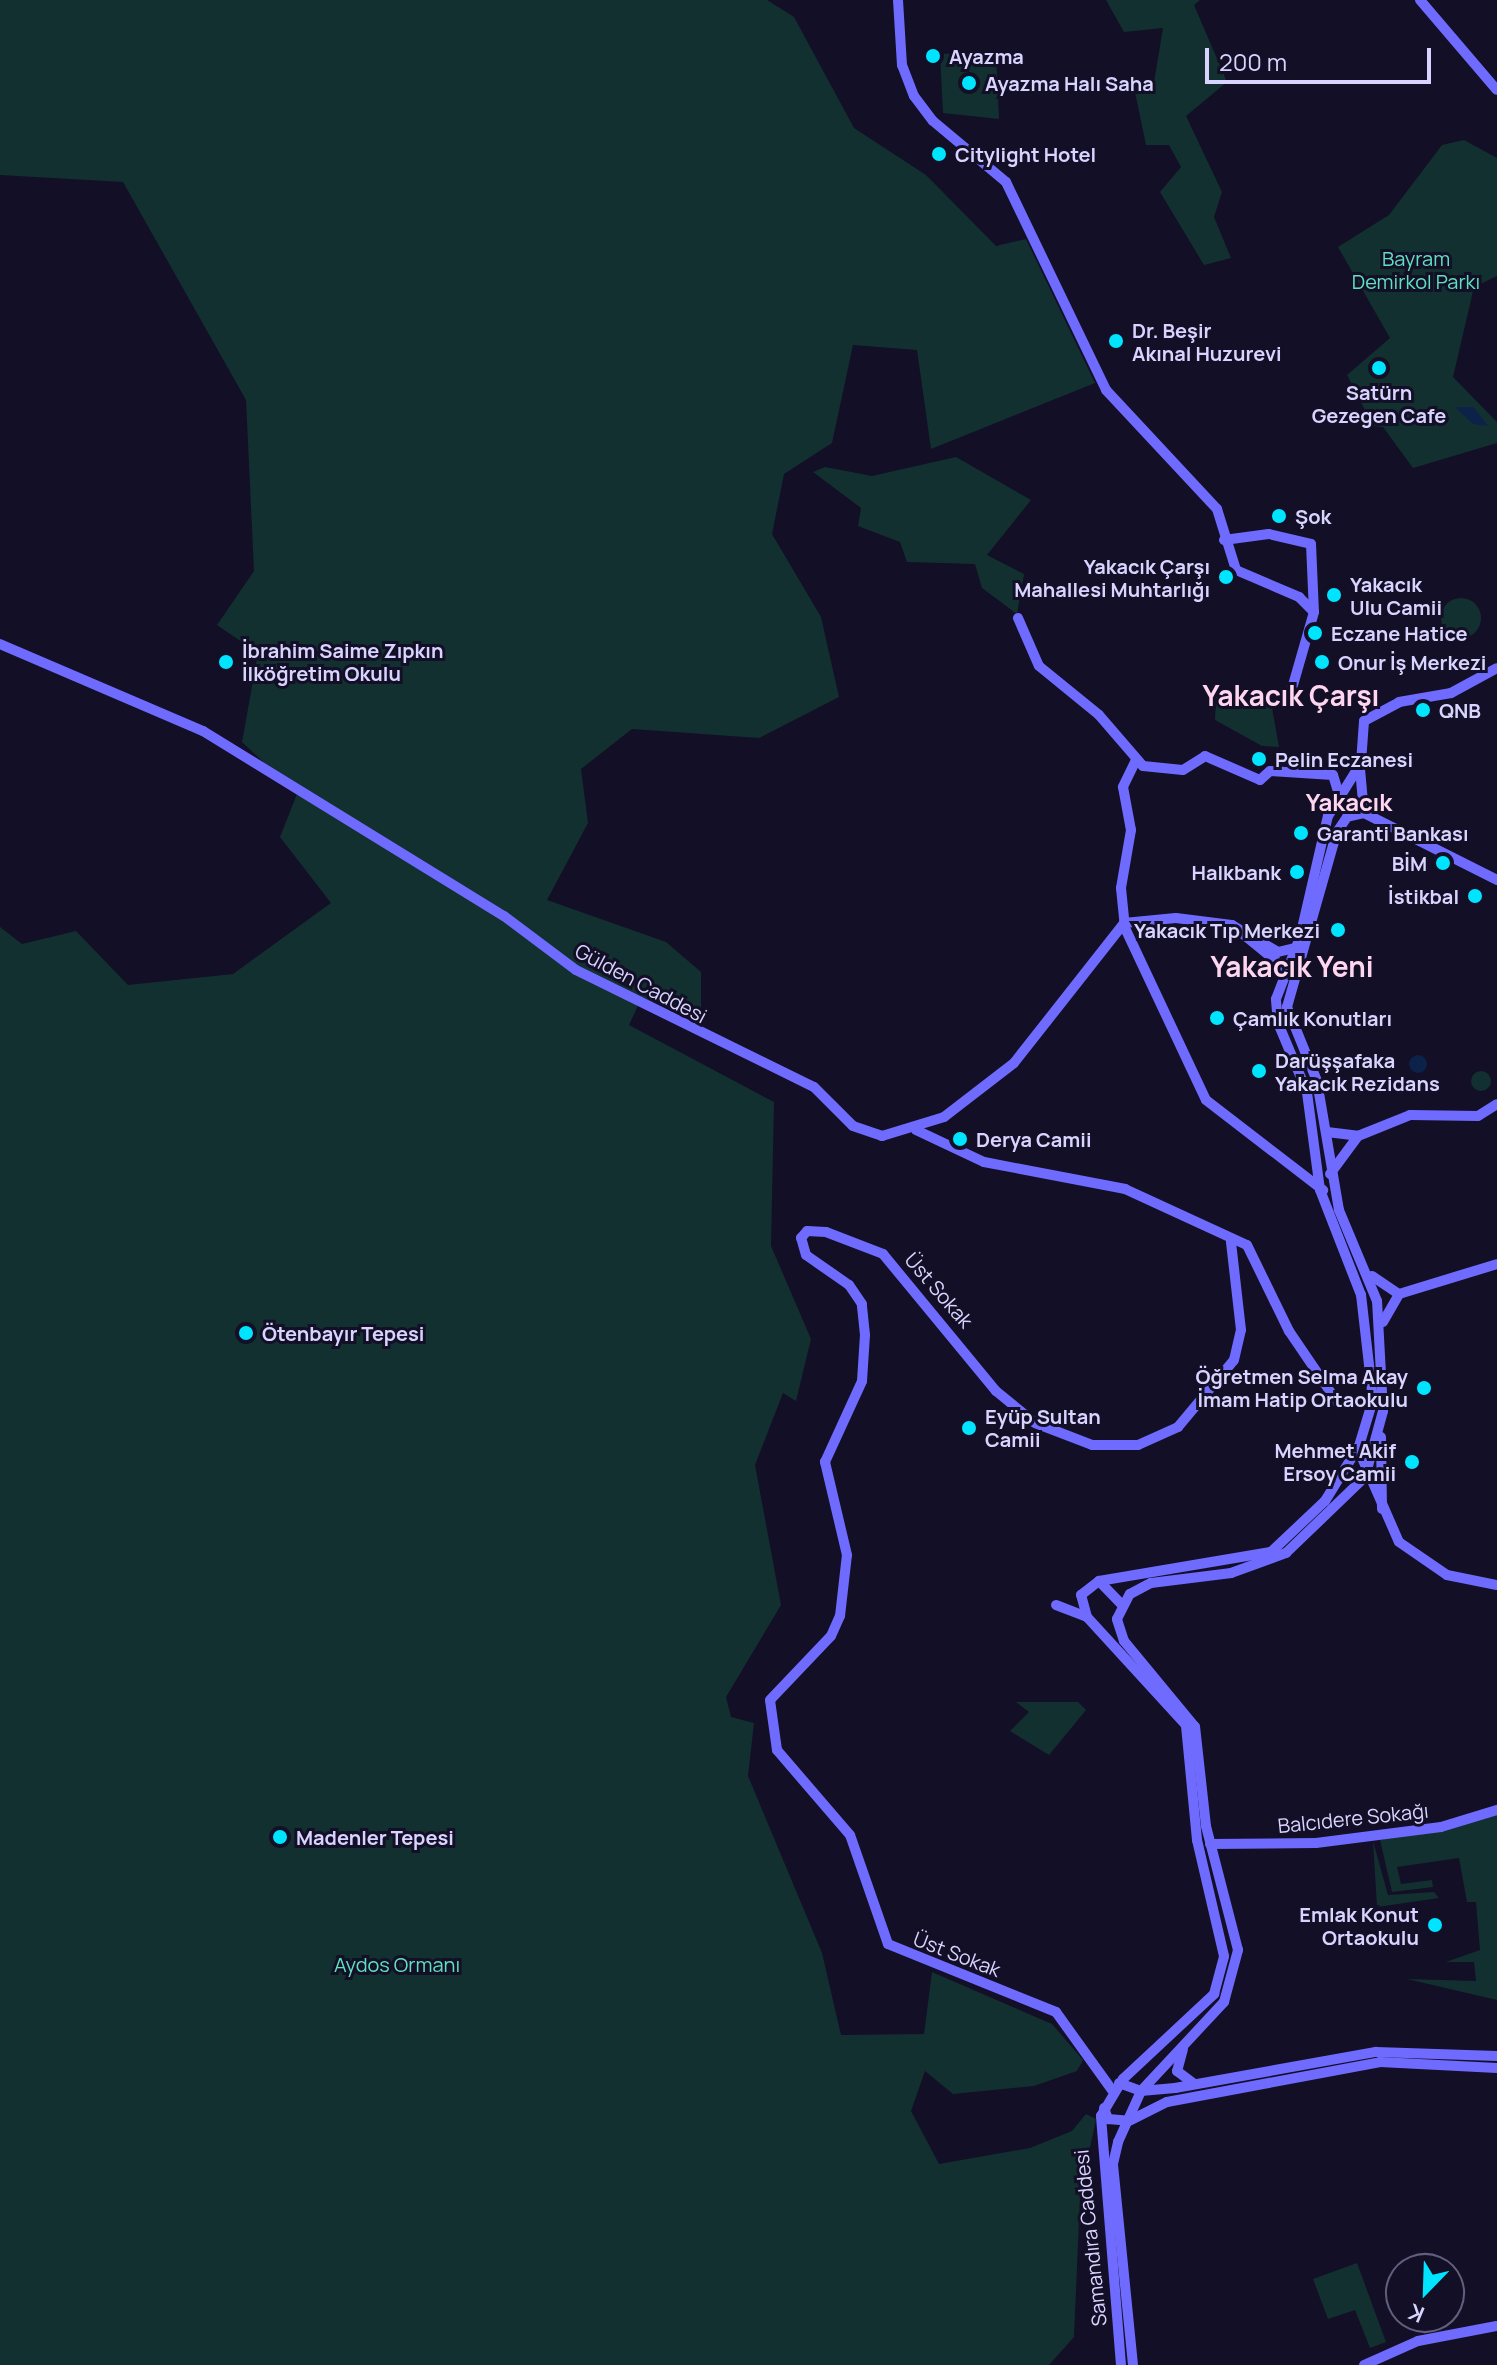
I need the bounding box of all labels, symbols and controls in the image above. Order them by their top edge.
scale bar [1209,32,1435,82]
place label: Ayazma [949,44,1024,68]
text: 200 m [1219,45,1287,78]
marker: Ayazma [924,47,942,65]
place label: Ayazma Halı Saha [985,71,1154,95]
marker: Ayazma Halı Saha [960,74,978,92]
place label: Citylight Hotel [955,142,1096,166]
marker: Citylight Hotel [930,145,948,163]
park label: Bayram Demirkol Parkı [1352,246,1480,293]
place label: Dr. Beşir Akınal Huzurevi [1132,318,1282,365]
marker: Dr. Beşir Akınal Huzurevi [1107,332,1125,350]
marker: Satürn Gezegen Cafe [1370,359,1388,377]
place label: Satürn Gezegen Cafe [1312,380,1446,427]
place label: Şok [1295,504,1331,528]
marker: Şok [1270,507,1288,525]
place label: Yakacık Çarşı Mahallesi Muhtarlığı [1014,554,1210,601]
marker: Yakacık Çarşı Mahallesi Muhtarlığı [1217,568,1235,586]
place label: Yakacık Ulu Camii [1350,572,1442,619]
marker: Yakacık Ulu Camii [1325,586,1343,604]
place label: Eczane Hatice [1331,621,1468,645]
marker: Eczane Hatice [1306,624,1324,642]
place label: İbrahim Saime Zıpkın İlköğretim Okulu [242,638,443,685]
place label: Onur İş Merkezi [1338,650,1486,674]
marker: İbrahim Saime Zıpkın İlköğretim Okulu [217,653,235,671]
marker: Onur İş Merkezi [1313,653,1331,671]
district label: Yakacık Çarşı [1203,678,1379,712]
place label: QNB [1439,698,1481,722]
marker: QNB [1414,701,1432,719]
place label: Pelin Eczanesi [1275,747,1413,771]
marker: Pelin Eczanesi [1250,750,1268,768]
district label: Yakacık [1306,788,1392,816]
place label: Garanti Bankası [1317,821,1469,845]
marker: Garanti Bankası [1292,824,1310,842]
place label: BİM [1392,851,1427,875]
marker: BİM [1434,854,1452,872]
place label: Halkbank [1192,860,1281,884]
marker: Halkbank [1288,863,1306,881]
place label: İstikbal [1388,884,1459,908]
marker: İstikbal [1466,887,1484,905]
place label: Yakacık Tıp Merkezi [1134,918,1320,942]
marker: Yakacık Tıp Merkezi [1327,919,1349,941]
street label: Gülden Caddesi [571,938,711,1028]
district label: Yakacık Yeni [1210,949,1374,983]
place label: Çamlık Konutları [1233,1006,1392,1030]
marker: Çamlık Konutları [1208,1009,1226,1027]
place label: Darüşşafaka Yakacık Rezidans [1275,1048,1440,1095]
marker: Darüşşafaka Yakacık Rezidans [1250,1062,1268,1080]
place label: Derya Camii [976,1127,1091,1151]
marker: Derya Camii [951,1130,969,1148]
street label: Üst Sokak [900,1248,978,1332]
place label: Ötenbayır Tepesi [262,1321,424,1345]
marker: Ötenbayır Tepesi [237,1324,255,1342]
place label: Öğretmen Selma Akay İmam Hatip Ortaokulu [1196,1364,1408,1411]
marker: Öğretmen Selma Akay İmam Hatip Ortaokulu [1415,1379,1433,1397]
place label: Eyüp Sultan Camii [985,1404,1101,1451]
marker: Eyüp Sultan Camii [960,1419,978,1437]
place label: Mehmet Akif Ersoy Camii [1274,1438,1396,1485]
marker: Mehmet Akif Ersoy Camii [1403,1453,1421,1471]
street label: Balcıdere Sokağı [1276,1798,1430,1838]
place label: Madenler Tepesi [296,1825,454,1849]
marker: Madenler Tepesi [271,1828,289,1846]
place label: Emlak Konut Ortaokulu [1299,1902,1419,1949]
marker: Emlak Konut Ortaokulu [1426,1916,1444,1934]
street label: Üst Sokak [910,1926,1004,1982]
park label: Aydos Ormanı [334,1952,460,1976]
street label: Samandıra Caddesi [1069,2148,1111,2328]
north arrow [1385,2253,1465,2333]
text: K [1404,2297,1429,2330]

